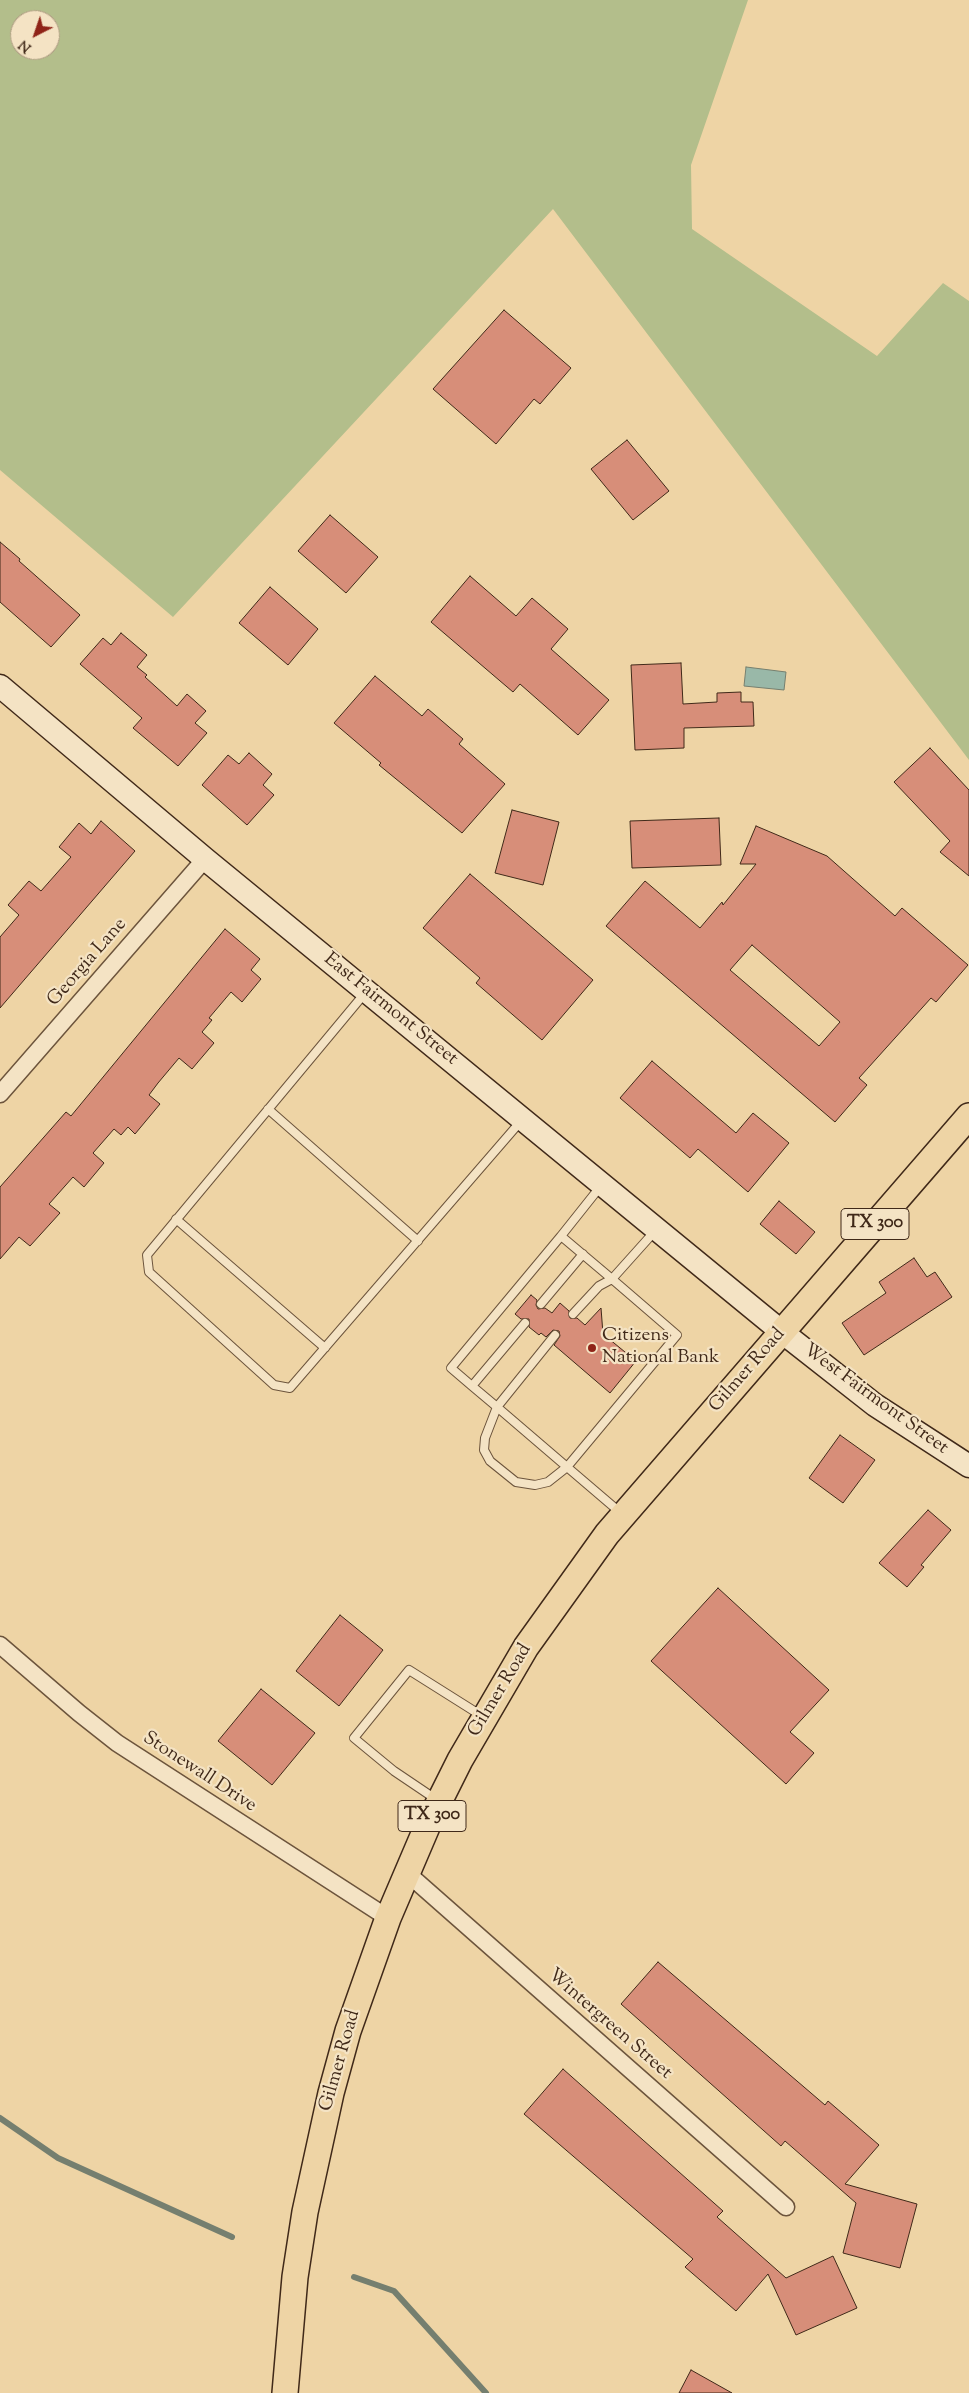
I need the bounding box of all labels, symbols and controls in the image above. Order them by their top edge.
north arrow [10,10,60,60]
text: N [15,34,37,57]
street label: Georgia Lane [43,914,133,1012]
street label: East Fairmont Street [318,949,462,1071]
road number: TX 300 [841,1208,909,1240]
street label: Gilmer Road [705,1324,791,1418]
place label: Citizens National Bank [602,1326,719,1370]
street label: West Fairmont Street [798,1340,952,1460]
marker: Citizens National Bank [586,1342,598,1354]
street label: Gilmer Road [464,1640,538,1742]
street label: Stonewall Drive [138,1728,260,1818]
road number: TX 300 [398,1800,466,1832]
street label: Wintergreen Street [542,1965,676,2085]
street label: Gilmer Road [316,2008,366,2114]

